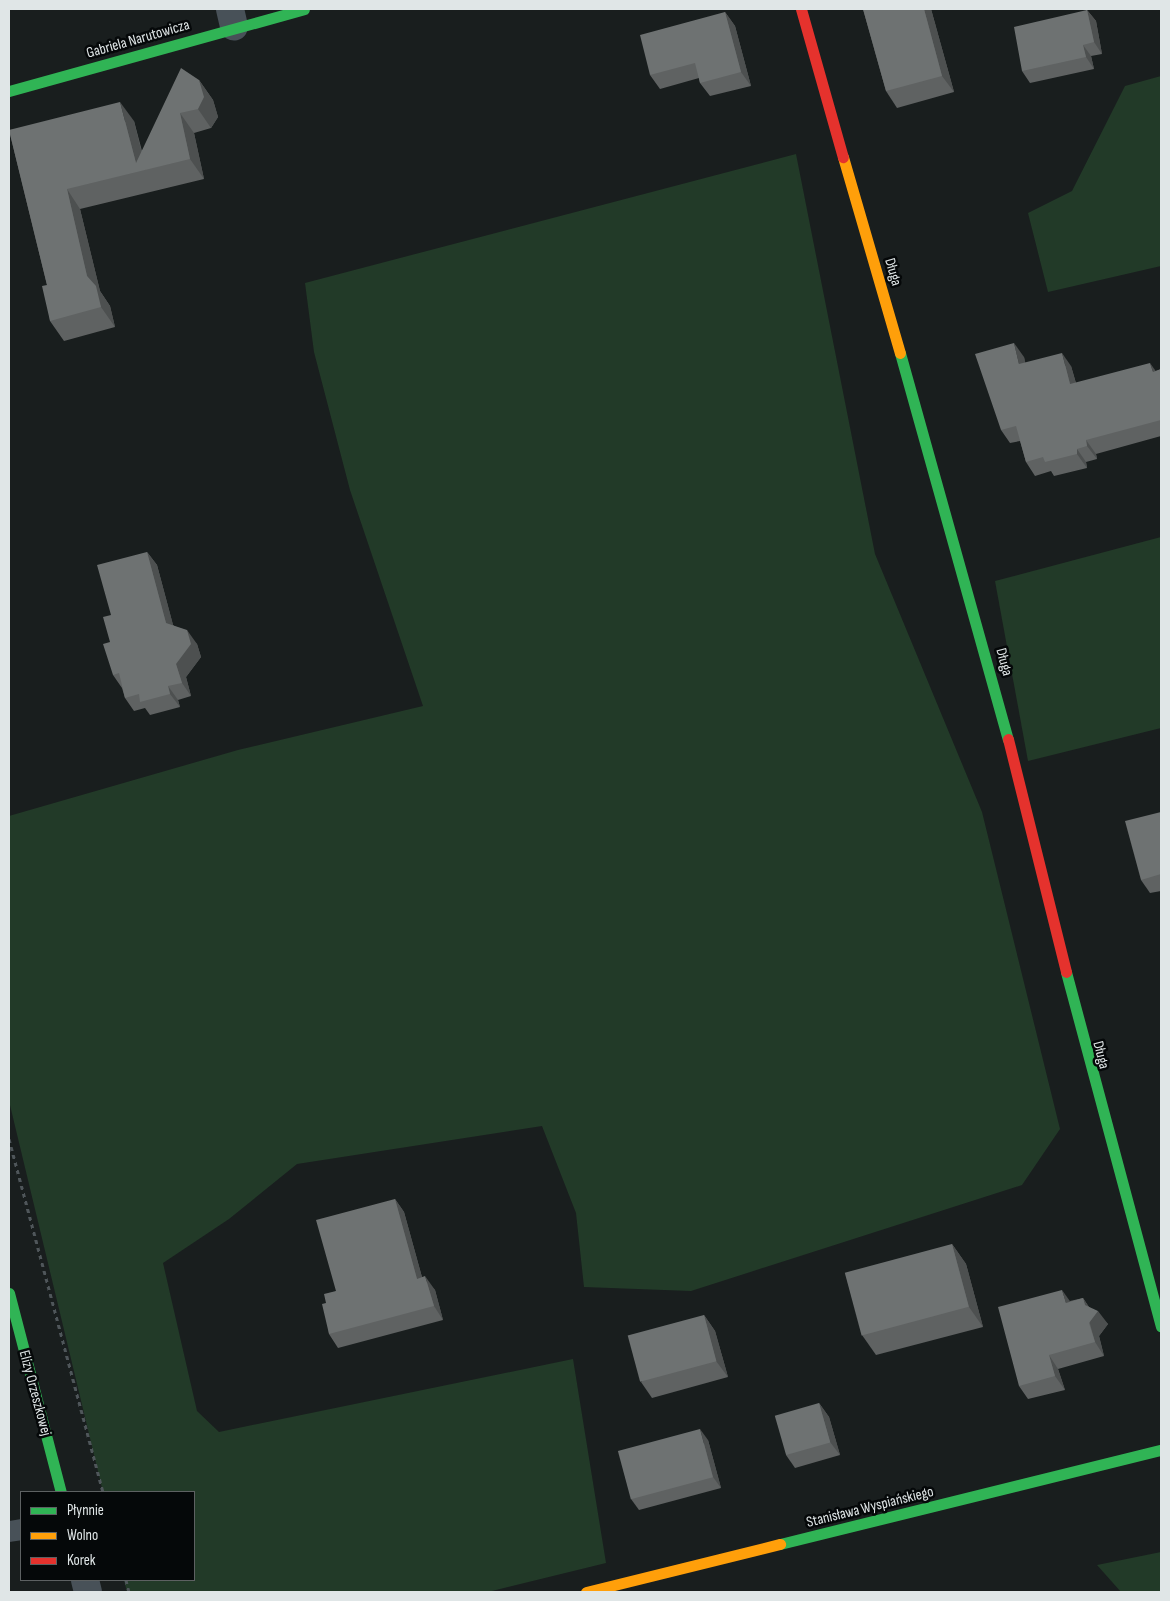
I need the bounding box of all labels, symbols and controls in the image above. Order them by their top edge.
street label: Gabriela Narutowicza [84,16,192,62]
street label: Długa [880,256,906,288]
street label: Długa [992,646,1016,678]
street label: Długa [1089,1039,1113,1071]
street label: Elizy Orzeszkowej [15,1348,55,1438]
street label: Stanisława Wyspiańskiego [805,1483,935,1531]
legend [20,1491,195,1581]
text: Płynnie [67,1501,104,1520]
text: Wolno [67,1526,98,1545]
text: Korek [67,1551,96,1570]

